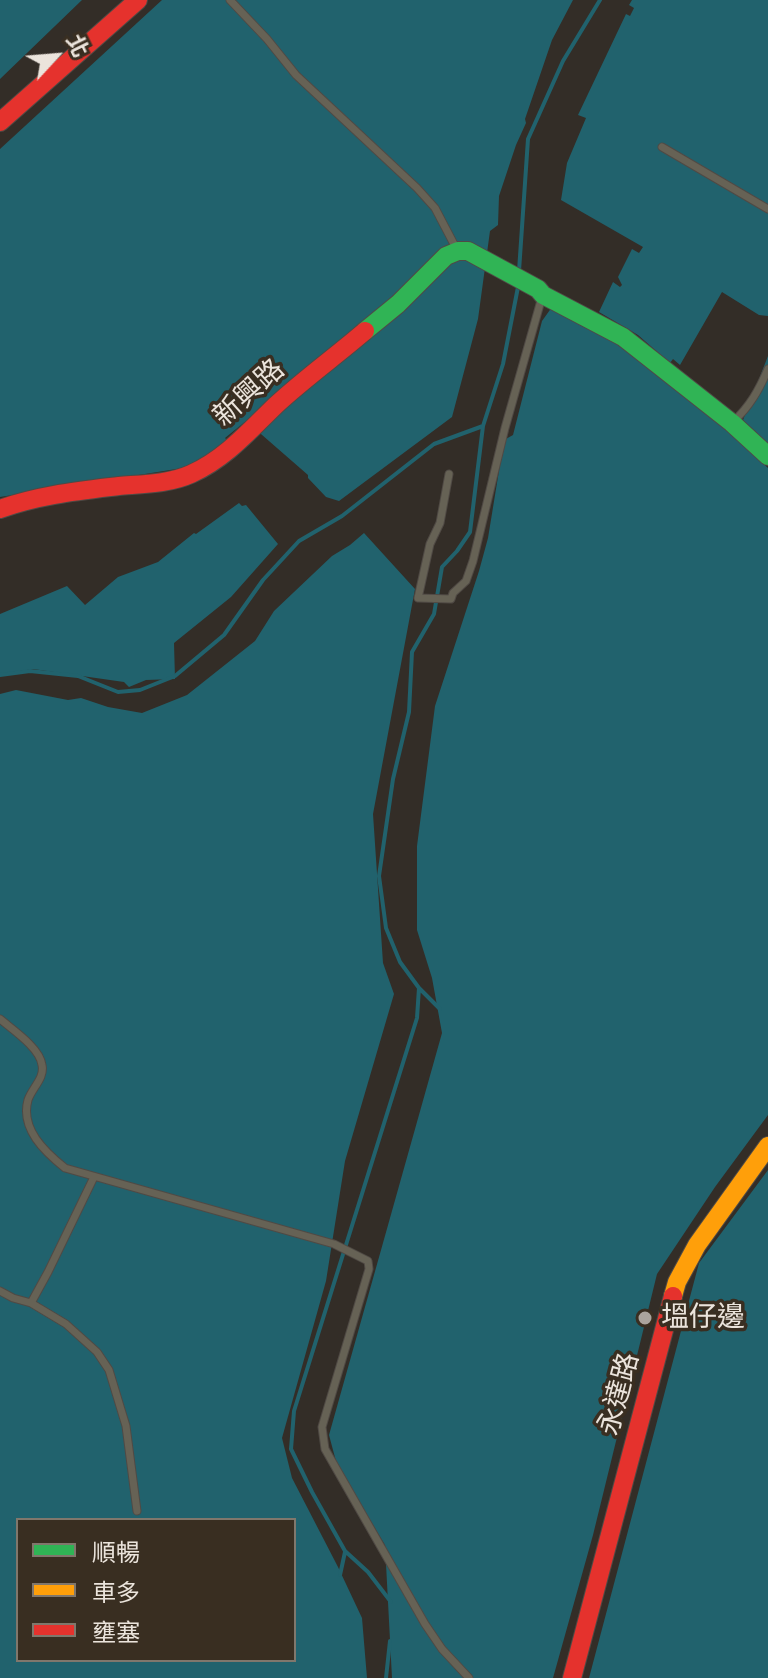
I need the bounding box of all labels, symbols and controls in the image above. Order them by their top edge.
north arrow [16,16,96,96]
text: 北 [61,30,94,61]
street label: 新興路 [207,352,291,434]
place label: 塭仔邊 [661,1301,745,1335]
marker: 塭仔邊 [636,1309,654,1327]
street label: 永達路 [592,1349,646,1439]
legend [16,1518,296,1662]
text: 順暢 [92,1538,140,1567]
text: 車多 [92,1578,140,1607]
text: 壅塞 [92,1618,140,1647]

